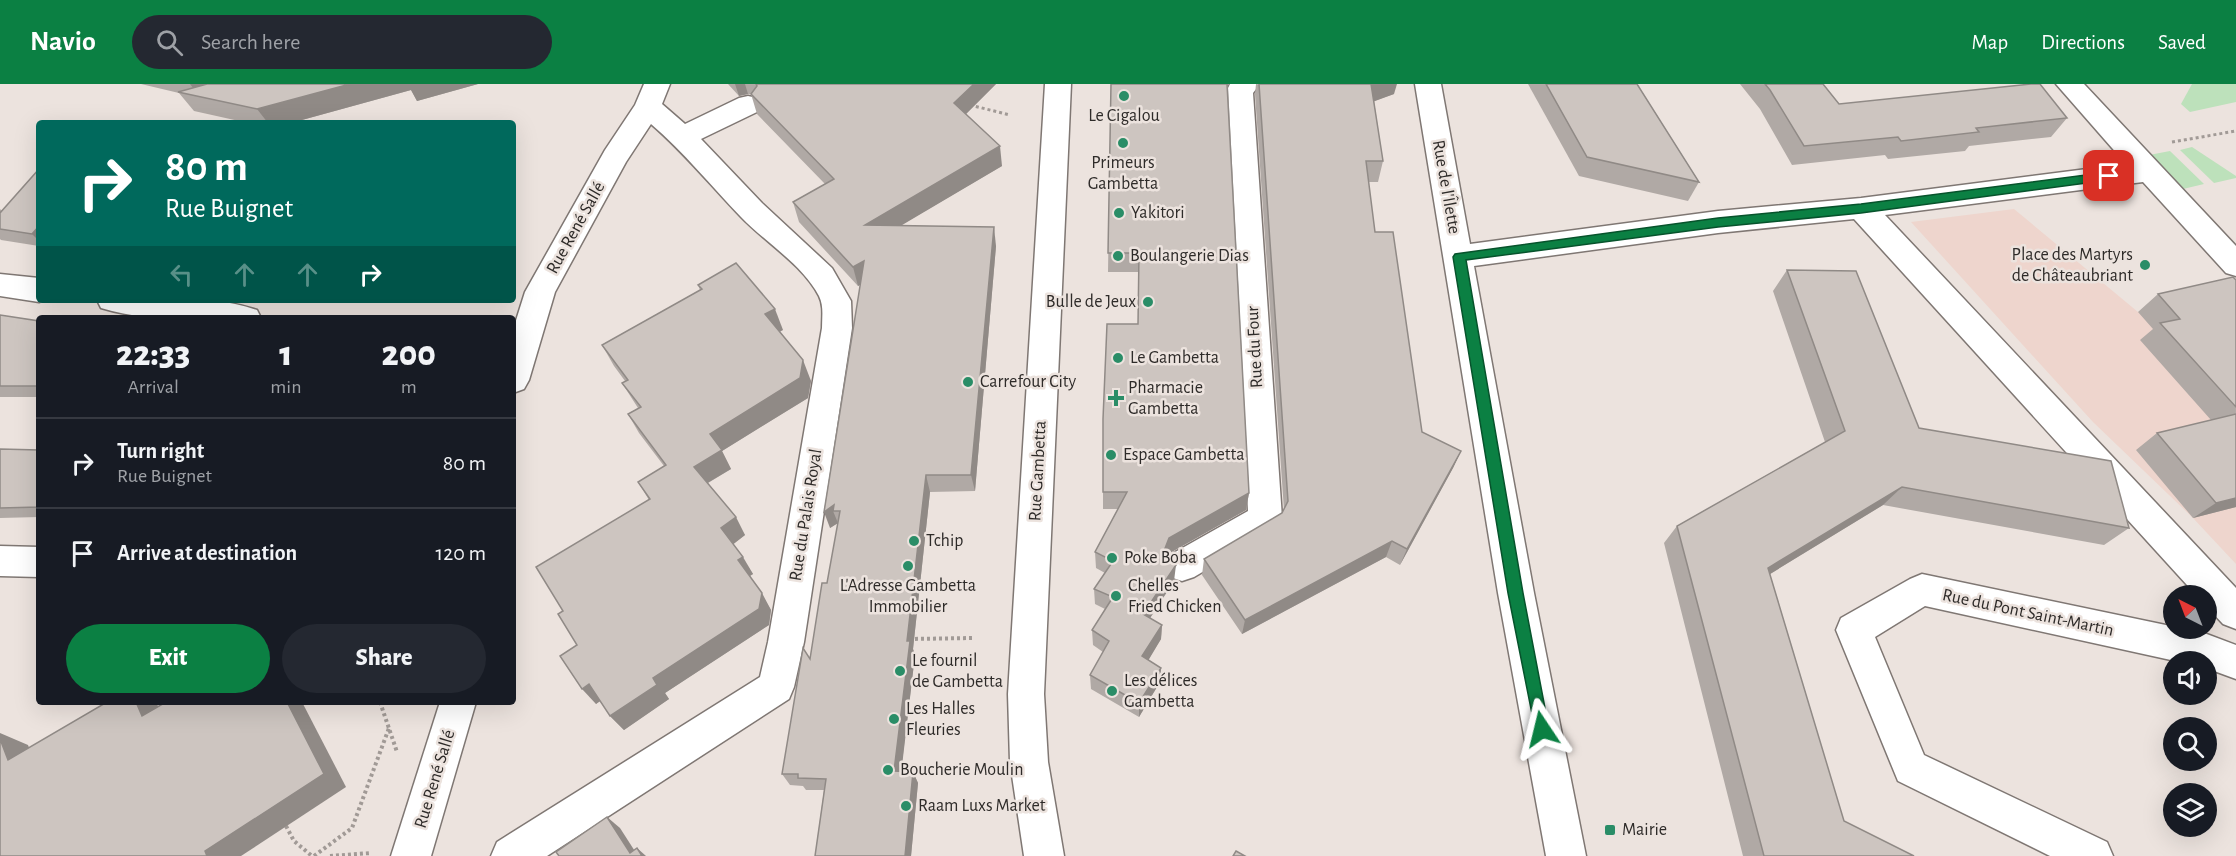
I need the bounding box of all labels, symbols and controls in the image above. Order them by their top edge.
search box [132,15,552,69]
icon: search [153,26,186,59]
text: Navio [30,28,96,56]
text: Search here [201,31,300,53]
text: Map [1972,32,2008,53]
text: Directions [2041,32,2125,53]
text: Saved [2158,32,2206,53]
marker: Le Cigalou [1117,89,1131,103]
place label: Le Cigalou [1088,107,1160,125]
marker: Primeurs Gambetta [1116,136,1130,150]
street label: Rue de l'Îlette [1429,138,1466,235]
icon: right [66,144,144,222]
text: 80 m [165,146,248,188]
pin [2083,150,2134,201]
place label: Primeurs Gambetta [1088,154,1158,193]
icon: arrive [2092,159,2125,192]
street label: Rue René Sallé [543,179,609,277]
text: Rue Buignet [165,195,293,222]
place label: Yakitori [1131,204,1185,222]
marker: Yakitori [1112,206,1126,220]
place label: Place des Martyrs de Châteaubriant [2012,246,2133,285]
place label: Boulangerie Dias [1130,247,1249,265]
marker: Boulangerie Dias [1111,249,1125,263]
icon: left [165,258,198,291]
icon: ahead [228,258,261,291]
icon: ahead [291,258,324,291]
icon: right [354,258,387,291]
marker: Place des Martyrs de Châteaubriant [2138,258,2152,272]
place label: Bulle de Jeux [1046,293,1136,311]
marker: Bulle de Jeux [1141,295,1155,309]
street label: Rue du Four [1244,305,1266,389]
text: 22:33 [116,336,190,372]
text: 1 [279,336,293,372]
text: 200 [381,336,436,372]
place label: Le Gambetta [1130,349,1219,367]
marker: Le Gambetta [1111,351,1125,365]
place label: Carrefour City [980,373,1077,391]
marker: Carrefour City [961,375,975,389]
text: Arrival [127,377,179,397]
text: min [270,377,302,397]
text: m [401,377,417,397]
place label: Pharmacie Gambetta [1128,379,1203,418]
marker: Pharmacie Gambetta [1109,391,1123,405]
street label: Rue Gambetta [1026,420,1050,522]
text: Turn right [117,440,204,462]
place label: Espace Gambetta [1123,446,1245,464]
icon: right [66,447,99,480]
street label: Rue du Palais Royal [787,448,825,582]
marker: Espace Gambetta [1104,448,1118,462]
text: 80 m [443,452,486,474]
text: Rue Buignet [117,466,212,486]
place label: Tchip [926,532,963,550]
marker: Tchip [907,534,921,548]
icon: arrive [66,537,99,570]
text: Arrive at destination [117,542,297,564]
text: 120 m [436,542,486,564]
place label: Poke Boba [1124,549,1197,567]
marker: Poke Boba [1105,551,1119,565]
marker: L'Adresse Gambetta Immobilier [901,559,915,573]
place label: L'Adresse Gambetta Immobilier [840,577,976,616]
place label: Chelles Fried Chicken [1128,577,1221,616]
north arrow [2163,585,2217,639]
map controls [2163,585,2217,837]
street label: Rue du Pont Saint-Martin [1941,586,2115,640]
marker: Chelles Fried Chicken [1109,589,1123,603]
button: Exit [66,624,270,693]
button: Share [282,624,486,693]
button: sound [2163,651,2217,705]
place label: Le fournil de Gambetta [912,652,1003,691]
marker: Le fournil de Gambetta [893,664,907,678]
place label: Les délices Gambetta [1124,672,1197,711]
marker: Les délices Gambetta [1105,684,1119,698]
position arrow [1510,697,1574,761]
place label: Les Halles Fleuries [906,700,975,739]
marker: Les Halles Fleuries [887,712,901,726]
button: search [2163,717,2217,771]
street label: Rue René Sallé [411,728,459,830]
place label: Boucherie Moulin [900,761,1023,779]
marker: Boucherie Moulin [881,763,895,777]
button: layers [2163,783,2217,837]
place label: Raam Luxs Market [918,797,1046,815]
marker: Raam Luxs Market [899,799,913,813]
place label: Mairie [1622,821,1667,839]
marker: Mairie [1603,823,1617,837]

